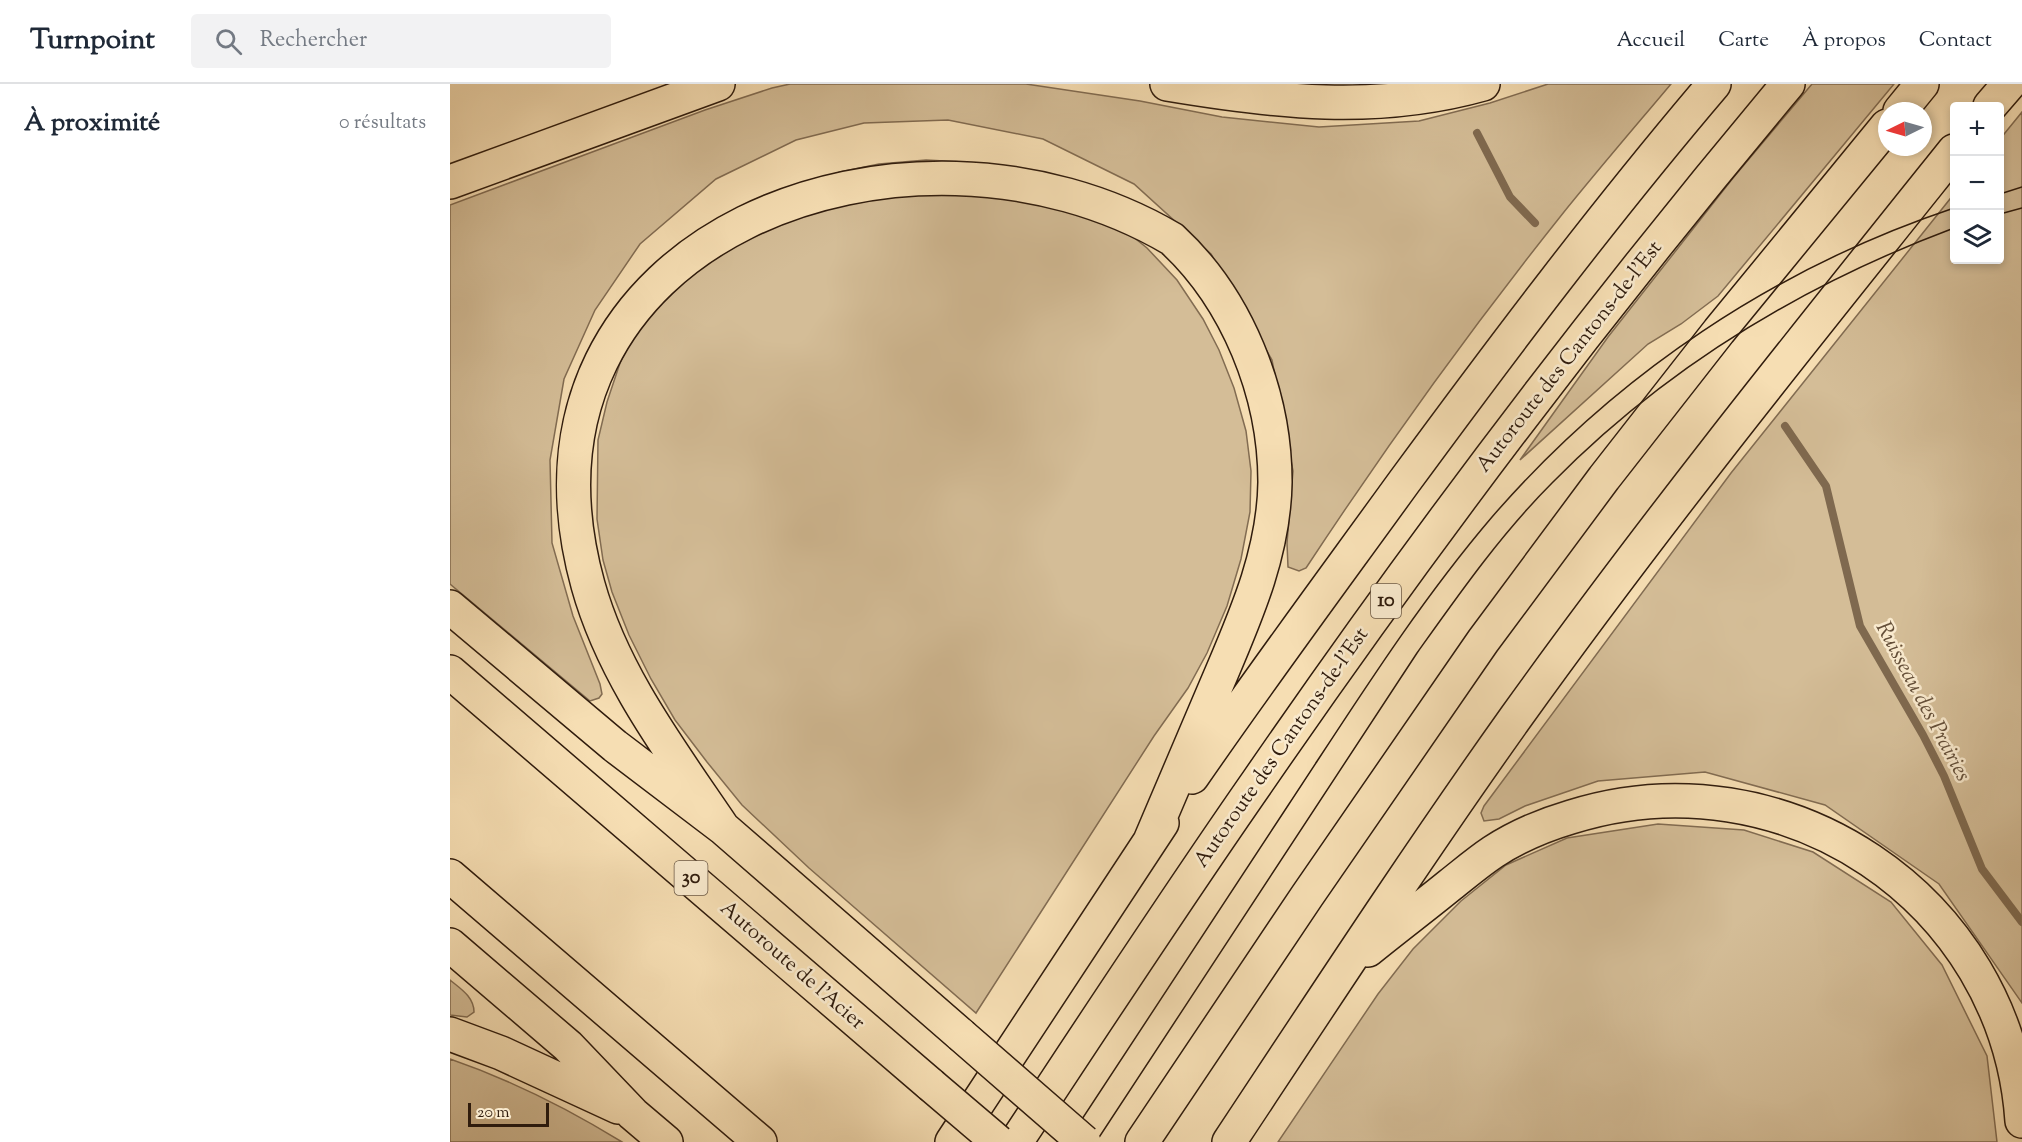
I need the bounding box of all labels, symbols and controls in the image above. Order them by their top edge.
search box [191,14,611,68]
text: Turnpoint [30,21,155,61]
icon: search [212,25,245,58]
text: Rechercher [260,25,367,57]
text: Accueil [1617,26,1685,56]
text: Carte [1718,26,1769,56]
text: À propos [1802,26,1886,56]
text: Contact [1919,26,1992,56]
north arrow [1878,102,1932,156]
map controls [1950,102,2004,264]
button: + [1950,102,2004,156]
text: À proximité [24,105,160,142]
text: 0 résultats [339,109,426,138]
button: − [1950,156,2004,210]
button: layers [1950,210,2004,264]
street label: Autoroute des Cantons-de-l'Est [1470,235,1670,479]
road number: 10 [1371,584,1401,618]
water label: Ruisseau des Prairies [1866,616,1978,788]
street label: Autoroute des Cantons-de-l'Est [1187,622,1377,874]
road number: 30 [674,861,708,895]
street label: Autoroute de l'Acier [713,894,871,1038]
scale bar [468,1100,549,1128]
text: 20 m [477,1102,510,1125]

